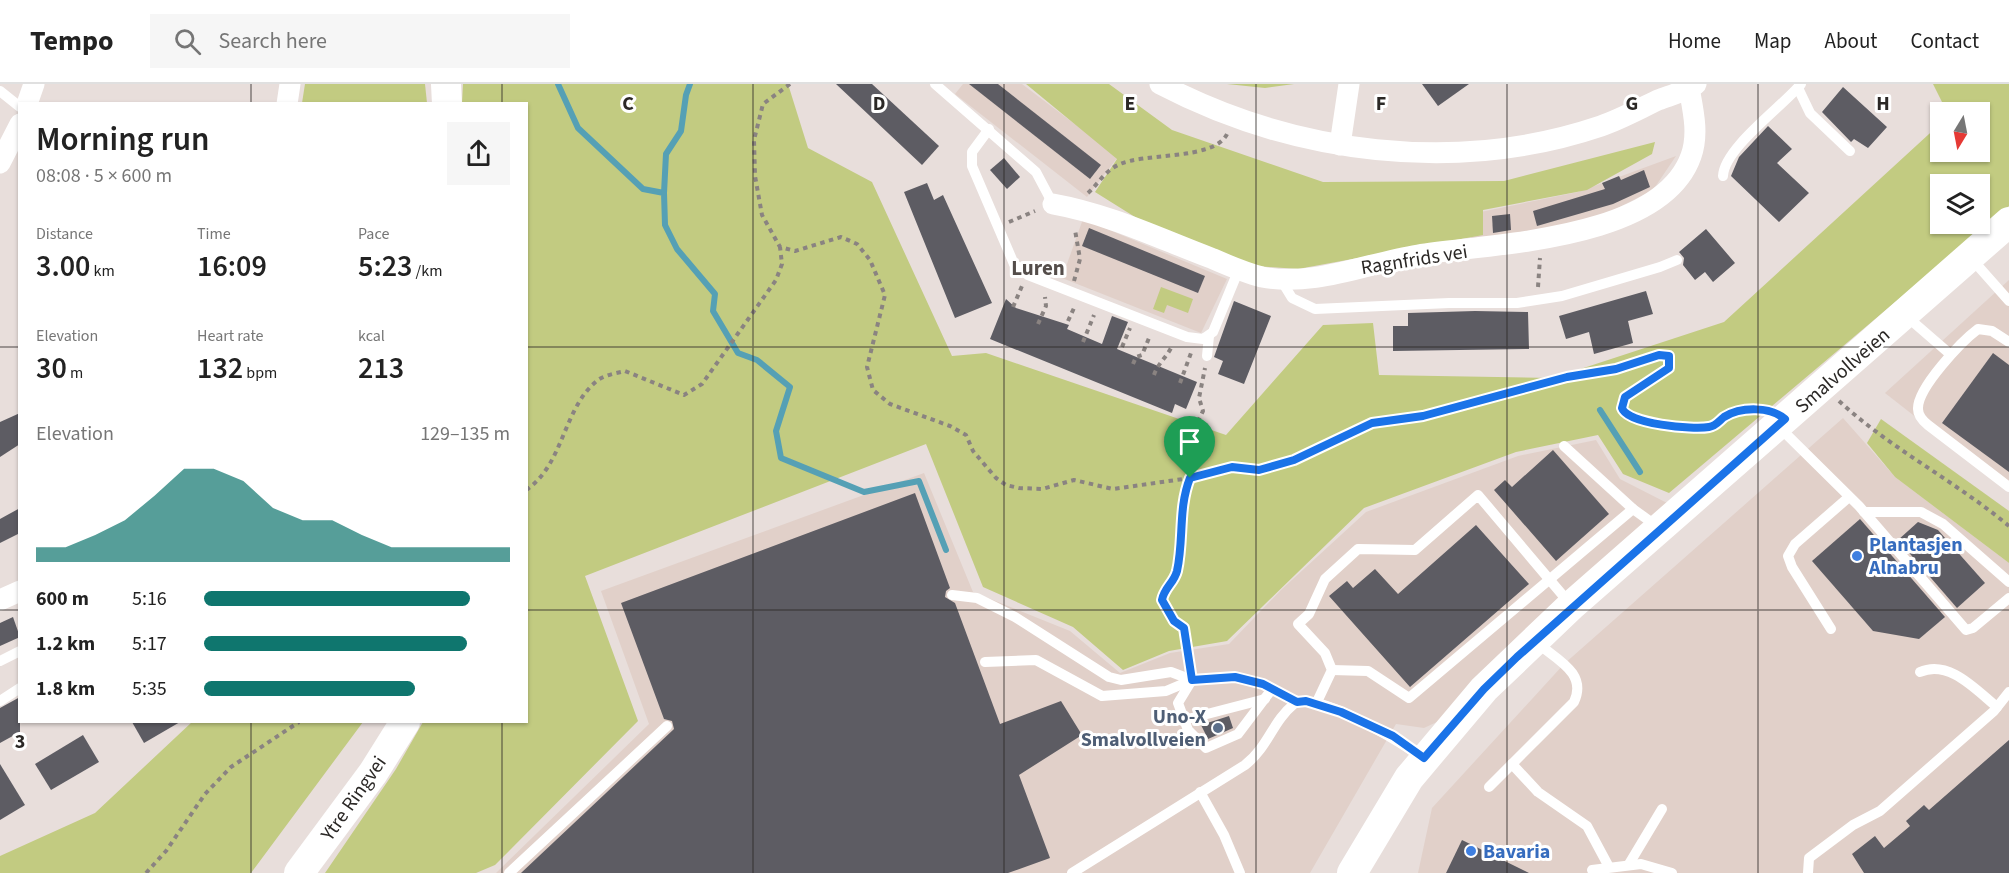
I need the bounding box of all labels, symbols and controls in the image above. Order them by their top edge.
search box [150,14,570,68]
text: Tempo [30,21,114,61]
icon: search [171,25,204,58]
text: Search here [219,25,327,57]
text: Home [1668,26,1721,56]
text: Map [1754,26,1792,56]
text: About [1825,26,1877,56]
text: Contact [1910,26,1979,56]
text: C [622,90,634,118]
text: D [873,90,885,118]
text: E [1125,90,1135,118]
text: F [1376,90,1386,118]
text: G [1626,90,1638,118]
text: H [1876,90,1890,118]
north arrow [1930,102,1990,162]
map controls [1930,102,1990,234]
text: Morning run [36,116,210,163]
button: share [447,122,510,185]
text: 08:08 · 5 × 600 m [36,162,172,190]
button: layers [1930,174,1990,234]
text: Distance [36,223,93,245]
text: Time [197,223,231,245]
text: Pace [358,223,389,245]
street label: Ragnfrids vei [1359,238,1470,282]
text: 3.00 [36,245,90,288]
text: 16:09 [197,245,267,288]
text: 5:23 [358,245,412,288]
district label: Luren [1011,253,1065,283]
text: km [90,260,115,282]
text: /km [412,260,442,282]
street label: Smalvollveien [1789,322,1896,420]
text: Elevation [36,325,98,347]
text: Heart rate [197,325,264,347]
text: kcal [358,325,385,347]
text: 30 [36,347,67,390]
text: 132 [197,347,243,390]
text: 213 [358,347,404,390]
text: m [67,362,83,384]
text: bpm [243,362,277,384]
pin [1164,416,1215,478]
text: Elevation [36,420,114,448]
text: 129–135 m [420,420,510,448]
icon: arrive [1173,425,1206,458]
place label: Plantasjen Alnabru [1868,531,1963,582]
marker: Plantasjen Alnabru [1850,549,1864,563]
text: 600 m [36,585,89,613]
text: 5:16 [132,585,167,613]
text: 1.2 km [36,630,95,658]
text: 5:17 [132,630,167,658]
text: 1.8 km [36,675,95,703]
text: 5:35 [132,675,167,703]
place label: Uno-X Smalvollveien [1081,703,1207,754]
marker: Uno-X Smalvollveien [1211,721,1225,735]
text: 3 [15,728,25,756]
street label: Ytre Ringvei [314,751,393,847]
place label: Bavaria [1483,838,1550,866]
marker: Bavaria [1464,844,1478,858]

